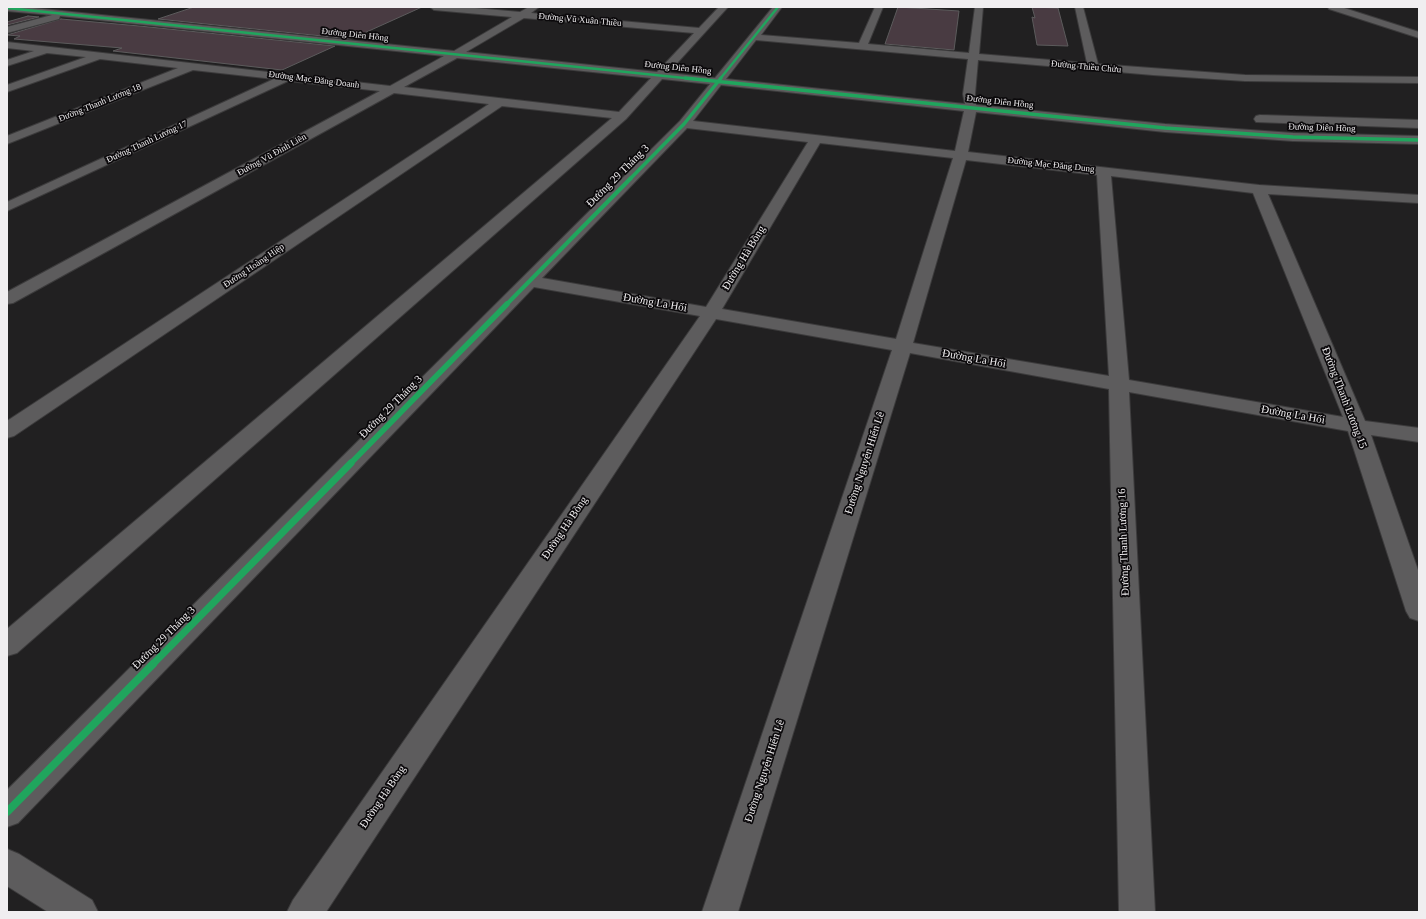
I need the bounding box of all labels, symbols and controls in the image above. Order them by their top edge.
street label: Đường Vũ Xuân Thiều [538,11,622,29]
street label: Đường Diên Hồng [321,26,389,44]
street label: Đường Diên Hồng [644,59,712,77]
street label: Đường Thiều Chửu [1050,59,1122,75]
street label: Đường Mạc Đăng Doanh [268,69,360,91]
street label: Đường Thanh Lương 18 [57,82,143,124]
street label: Đường Diên Hồng [966,93,1034,111]
street label: Đường Thanh Lương 17 [105,119,189,165]
street label: Đường Diên Hồng [1288,121,1356,135]
street label: Đường Vũ Đình Liên [236,132,308,178]
street label: Đường 29 Tháng 3 [584,142,652,210]
street label: Đường Mạc Đăng Dung [1007,155,1095,175]
street label: Đường Hà Bồng [720,223,768,293]
street label: Đường Hoàng Hiệp [221,242,287,290]
street label: Đường La Hối [622,291,688,315]
street label: Đường Thanh Lương 15 [1319,345,1369,451]
street label: Đường La Hối [941,347,1007,371]
street label: Đường 29 Tháng 3 [357,373,425,441]
street label: Đường La Hối [1260,403,1326,427]
street label: Đường Nguyễn Hiến Lê [842,410,888,516]
street label: Đường Thanh Lương 16 [1116,488,1132,596]
street label: Đường Hà Bồng [539,494,591,562]
street label: Đường 29 Tháng 3 [130,604,198,672]
street label: Đường Nguyễn Hiến Lê [742,718,788,824]
street label: Đường Hà Bồng [357,763,409,831]

